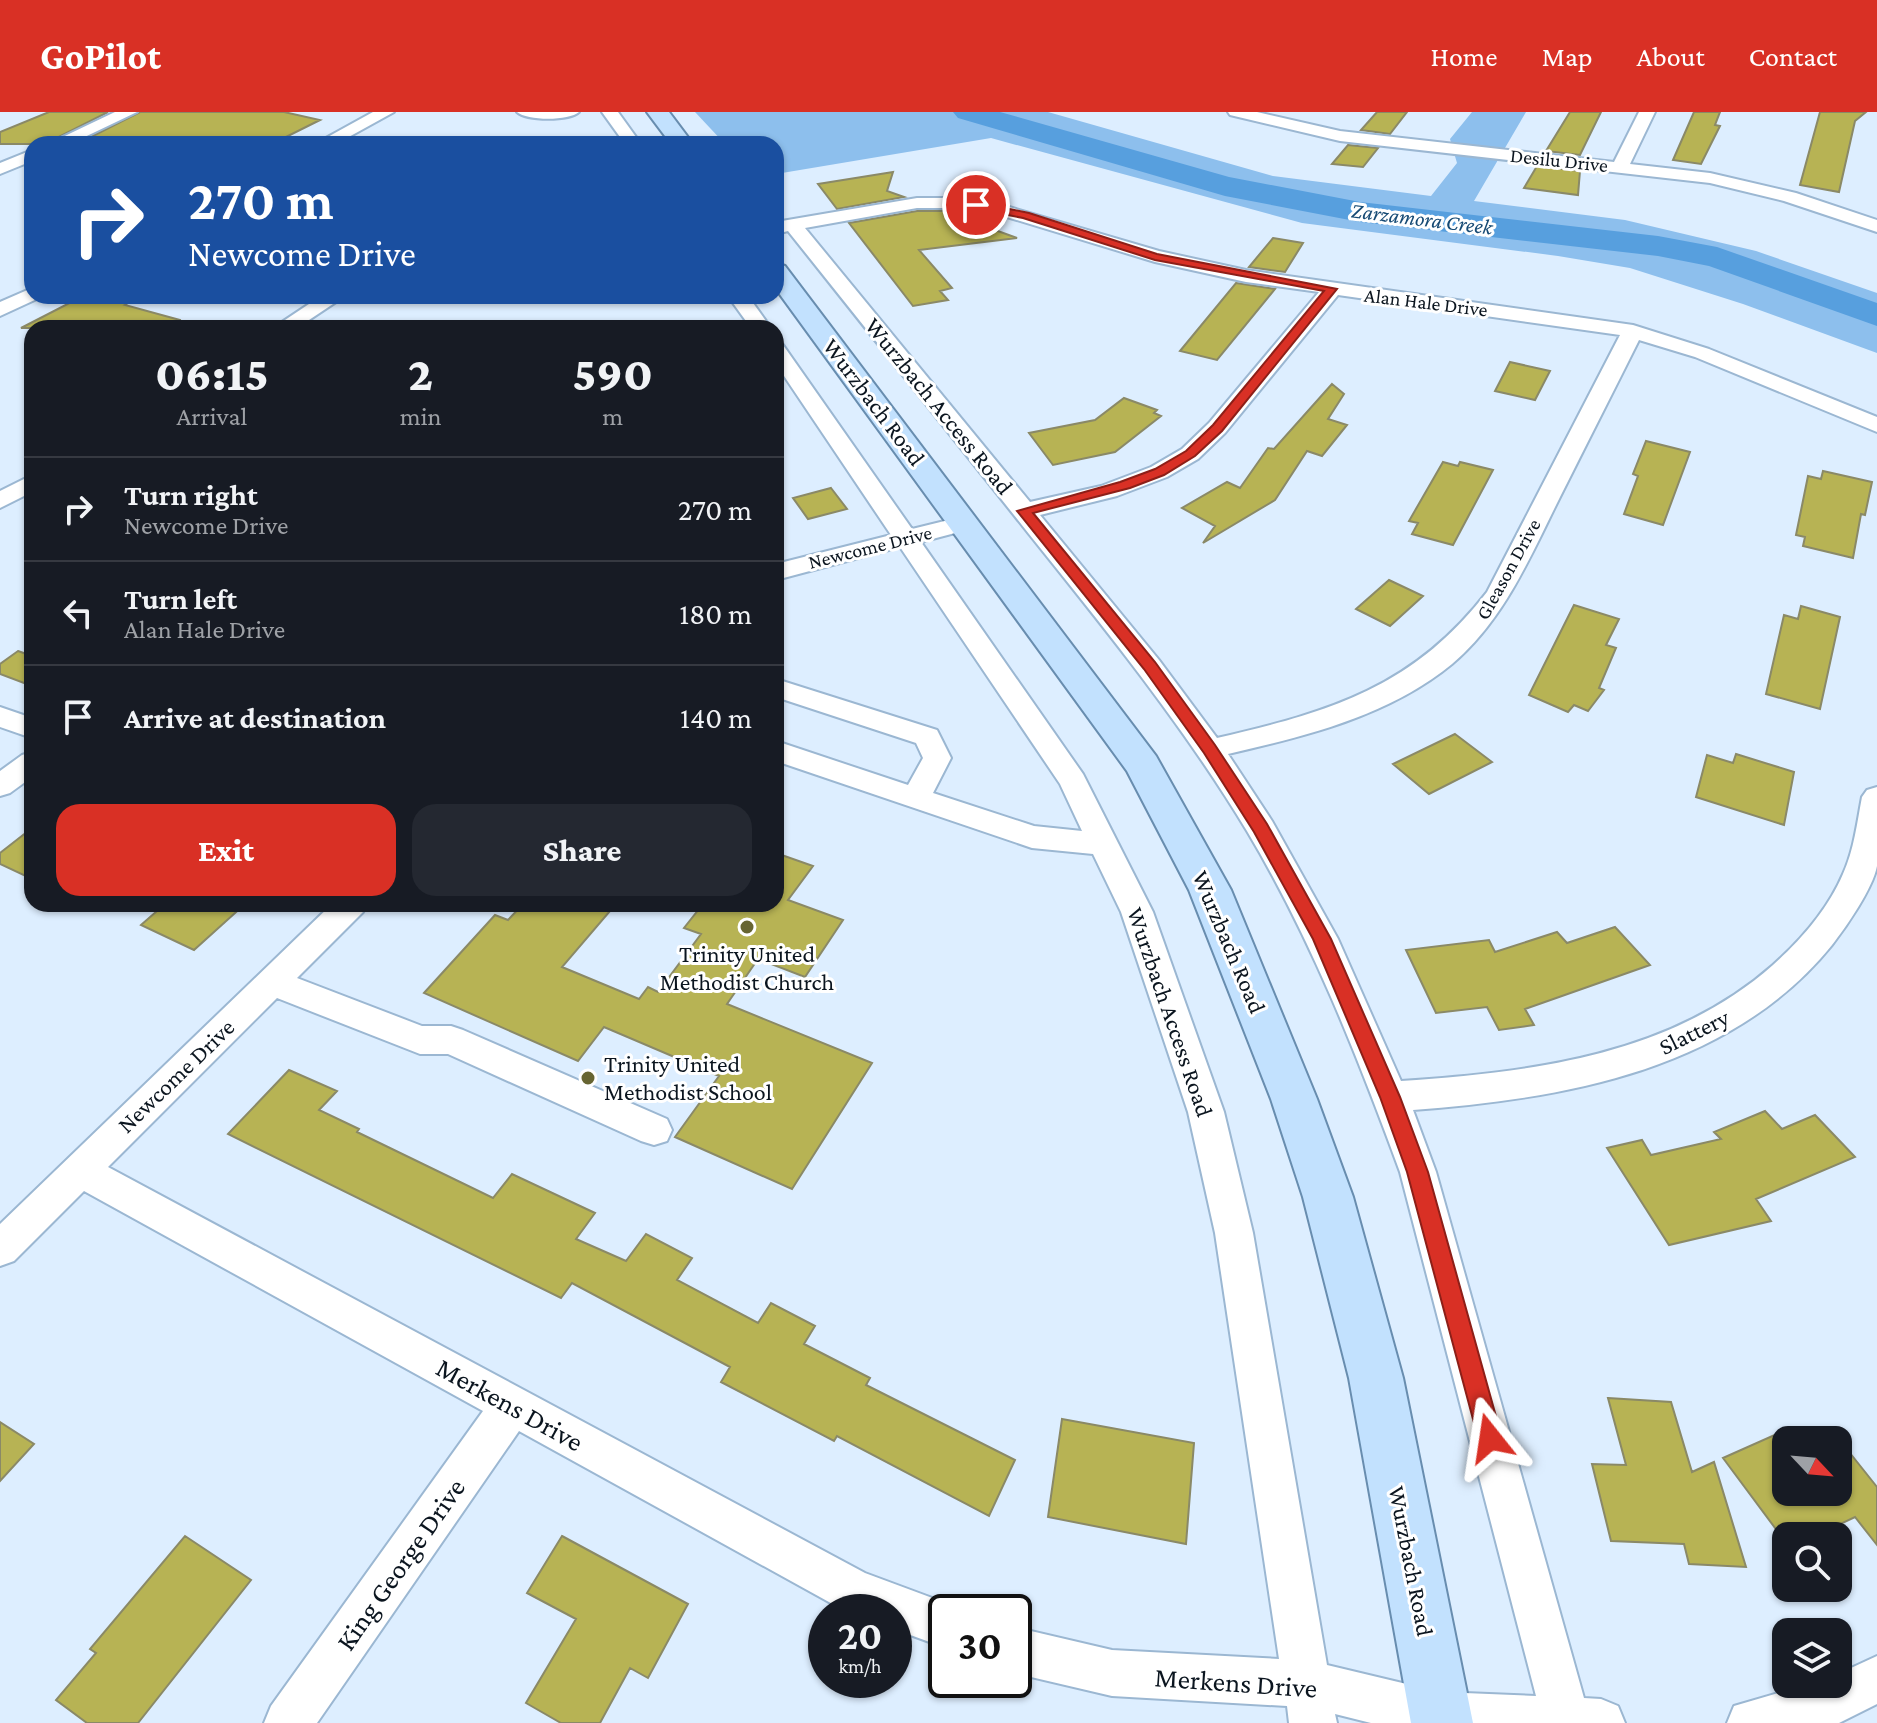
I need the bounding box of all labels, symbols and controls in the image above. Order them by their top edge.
text: GoPilot [40,35,161,77]
text: Home [1431,41,1498,72]
text: Map [1542,41,1593,72]
text: About [1637,41,1705,72]
text: Contact [1749,41,1837,72]
street label: Desilu Drive [1509,144,1609,176]
icon: right [56,168,160,272]
text: 270 m [188,169,334,231]
pin [942,171,1010,239]
icon: arrive [954,183,998,227]
water label: Zarzamora Creek [1350,197,1495,240]
text: Newcome Drive [188,234,416,274]
street label: Alan Hale Drive [1363,284,1489,321]
street label: Wurzbach Access Road [860,312,1019,500]
street label: Wurzbach Road [818,333,931,471]
text: 06:15 [155,347,269,400]
text: 2 [408,347,433,400]
text: 590 [573,347,653,400]
text: Arrival [177,402,247,431]
text: min [400,402,442,431]
text: m [602,402,623,431]
text: Turn right [124,478,258,511]
icon: right [56,487,100,531]
text: 270 m [678,493,752,526]
text: Newcome Drive [124,511,289,540]
street label: Gleason Drive [1471,515,1545,623]
street label: Newcome Drive [806,521,934,573]
text: Turn left [124,582,237,615]
icon: left [56,591,100,635]
text: 180 m [679,597,752,630]
text: Alan Hale Drive [124,615,285,644]
icon: arrive [56,695,100,739]
text: Arrive at destination [124,701,386,734]
text: 140 m [680,701,752,734]
button: Exit [56,804,396,896]
button: Share [412,804,752,896]
street label: Wurzbach Road [1187,866,1272,1018]
street label: Wurzbach Access Road [1122,904,1219,1120]
marker: Trinity United Methodist Church [738,918,756,936]
place label: Trinity United Methodist Church [660,940,834,995]
street label: Slattery [1654,1003,1734,1060]
street label: Newcome Drive [112,1013,240,1138]
place label: Trinity United Methodist School [604,1050,772,1105]
marker: Trinity United Methodist School [579,1069,597,1087]
street label: Merkens Drive [431,1351,589,1457]
position arrow [1448,1396,1532,1480]
north arrow [1772,1426,1852,1506]
map controls [1772,1426,1852,1698]
street label: King George Drive [330,1472,471,1656]
street label: Wurzbach Road [1384,1484,1439,1639]
button: search [1772,1522,1852,1602]
speed limit sign: 30 [928,1594,1032,1698]
text: 20 [838,1613,882,1658]
button: layers [1772,1618,1852,1698]
text: km/h [838,1655,882,1677]
street label: Merkens Drive [1154,1661,1318,1704]

